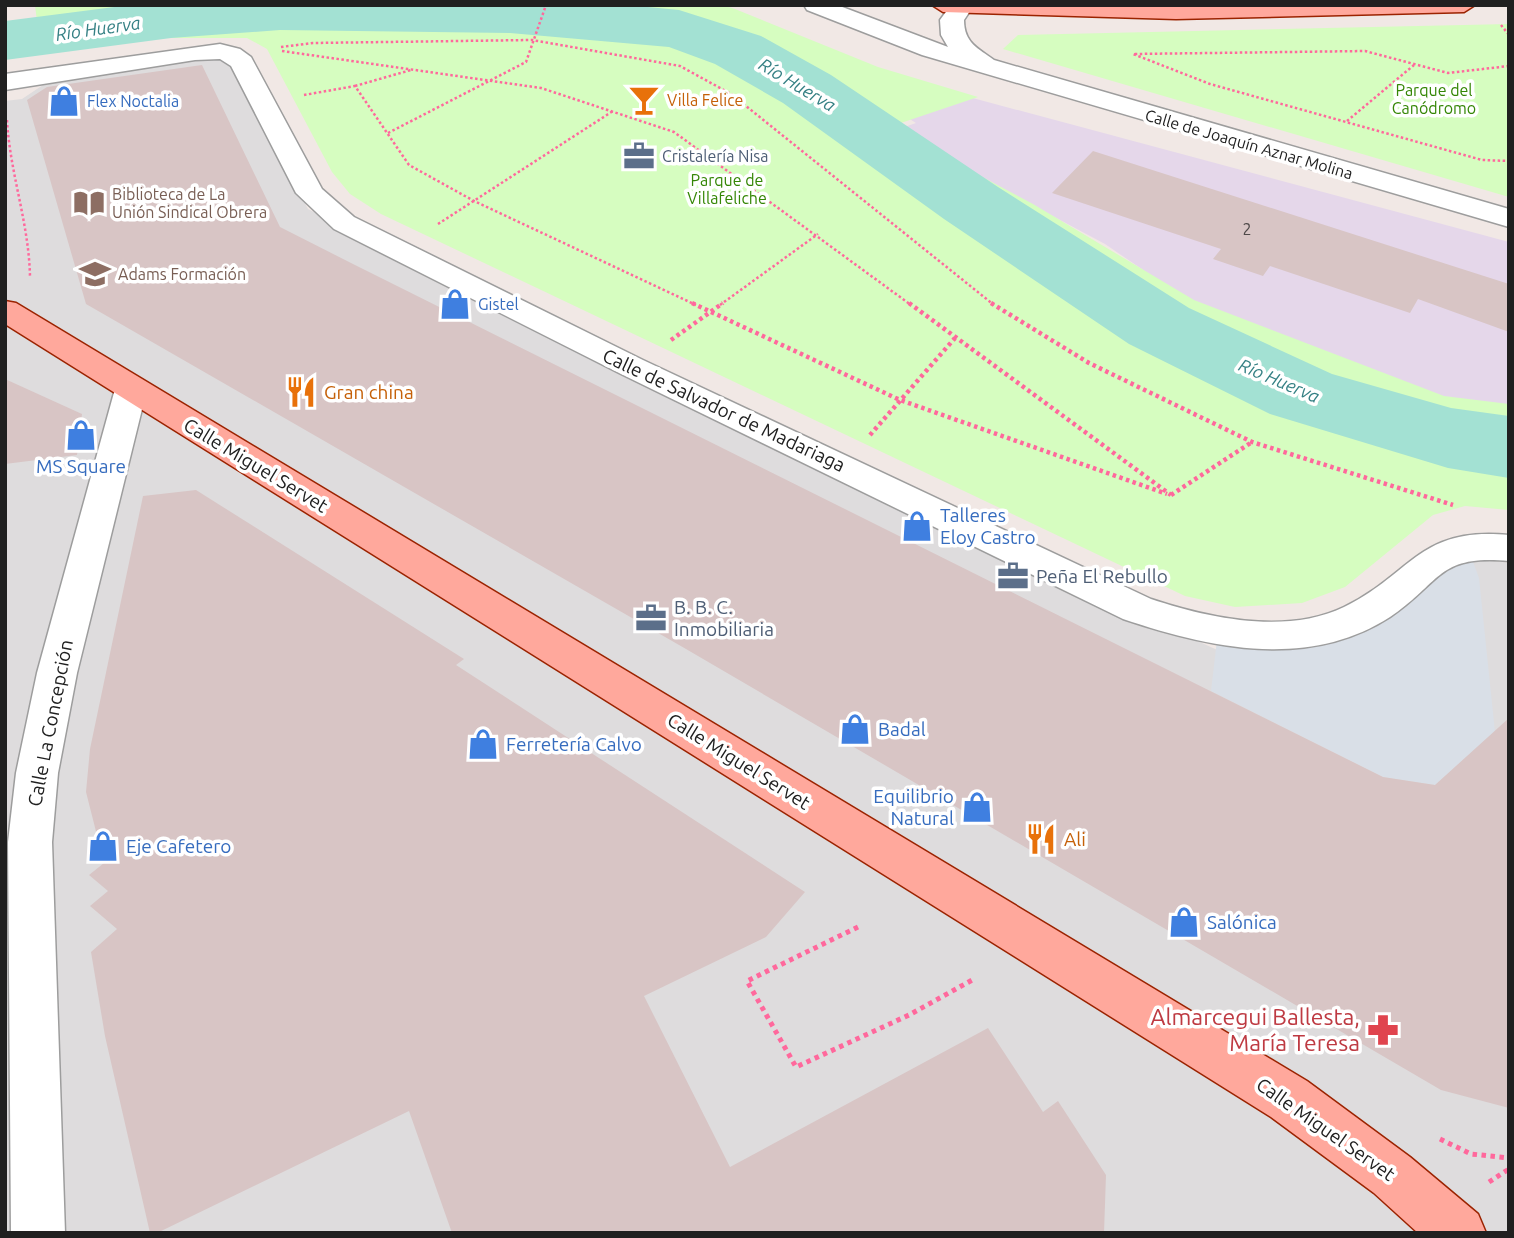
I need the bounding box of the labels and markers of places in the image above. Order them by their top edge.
bar icon: Villa Felice [627,83,661,117]
shop icon: Flex Noctalia [47,84,81,118]
place label: Villa Felice [667,91,743,109]
place label: Flex Noctalia [87,92,179,110]
office icon: Cristalería Nisa [622,139,656,173]
place label: Cristalería Nisa [662,147,769,165]
place label: Biblioteca de La Unión Sindical Obrera [112,185,267,221]
library icon: Biblioteca de La Unión Sindical Obrera [72,186,106,220]
school or university icon: Adams Formación [78,257,112,291]
place label: Adams Formación [118,265,246,283]
shop icon: Gistel [438,287,472,321]
place label: Gistel [478,295,519,313]
restaurant icon: Gran china [284,375,318,409]
place label: Gran china [324,381,414,403]
shop icon: MS Square [64,418,98,452]
place label: MS Square [36,455,126,477]
place label: Talleres Eloy Castro [940,504,1036,548]
shop icon: Talleres Eloy Castro [900,509,934,543]
office icon: Peña El Rebullo [996,559,1030,593]
place label: Peña El Rebullo [1036,565,1168,587]
place label: B. B. C. Inmobiliaria [674,596,774,640]
office icon: B. B. C. Inmobiliaria [634,601,668,635]
shop icon: Badal [838,712,872,746]
place label: Badal [878,718,926,740]
shop icon: Ferretería Calvo [466,727,500,761]
place label: Ferretería Calvo [506,733,642,755]
place label: Equilibrio Natural [873,785,954,829]
shop icon: Equilibrio Natural [960,790,994,824]
restaurant icon: Ali [1024,822,1058,856]
place label: Ali [1064,828,1086,850]
shop icon: Eje Cafetero [86,829,120,863]
place label: Eje Cafetero [126,835,231,857]
shop icon: Salónica [1167,905,1201,939]
place label: Salónica [1207,911,1277,933]
place label: Almarcegui Ballesta, María Teresa [1150,1004,1360,1055]
pharmacy icon: Almarcegui Ballesta, María Teresa [1366,1013,1400,1047]

